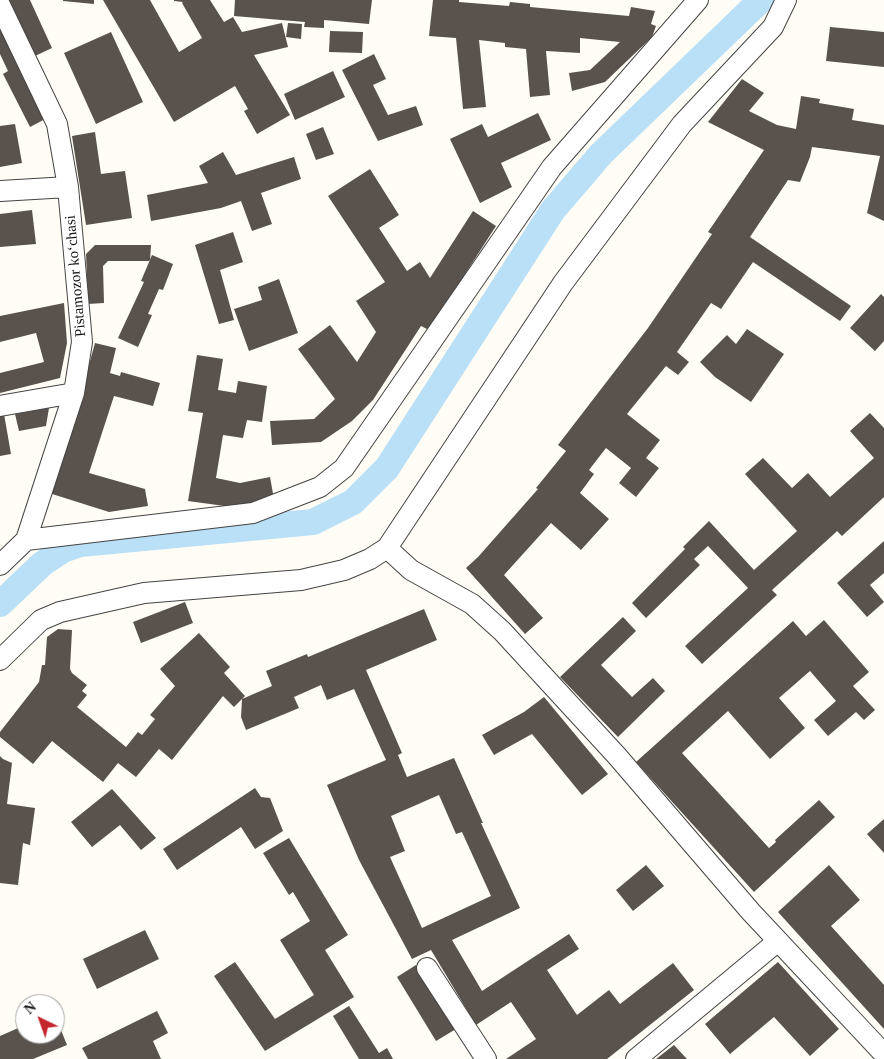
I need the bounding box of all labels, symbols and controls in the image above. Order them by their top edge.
street label: Pistamozor koʻchasi [62,214,90,338]
north arrow [15,994,65,1044]
text: N [22,999,39,1017]

